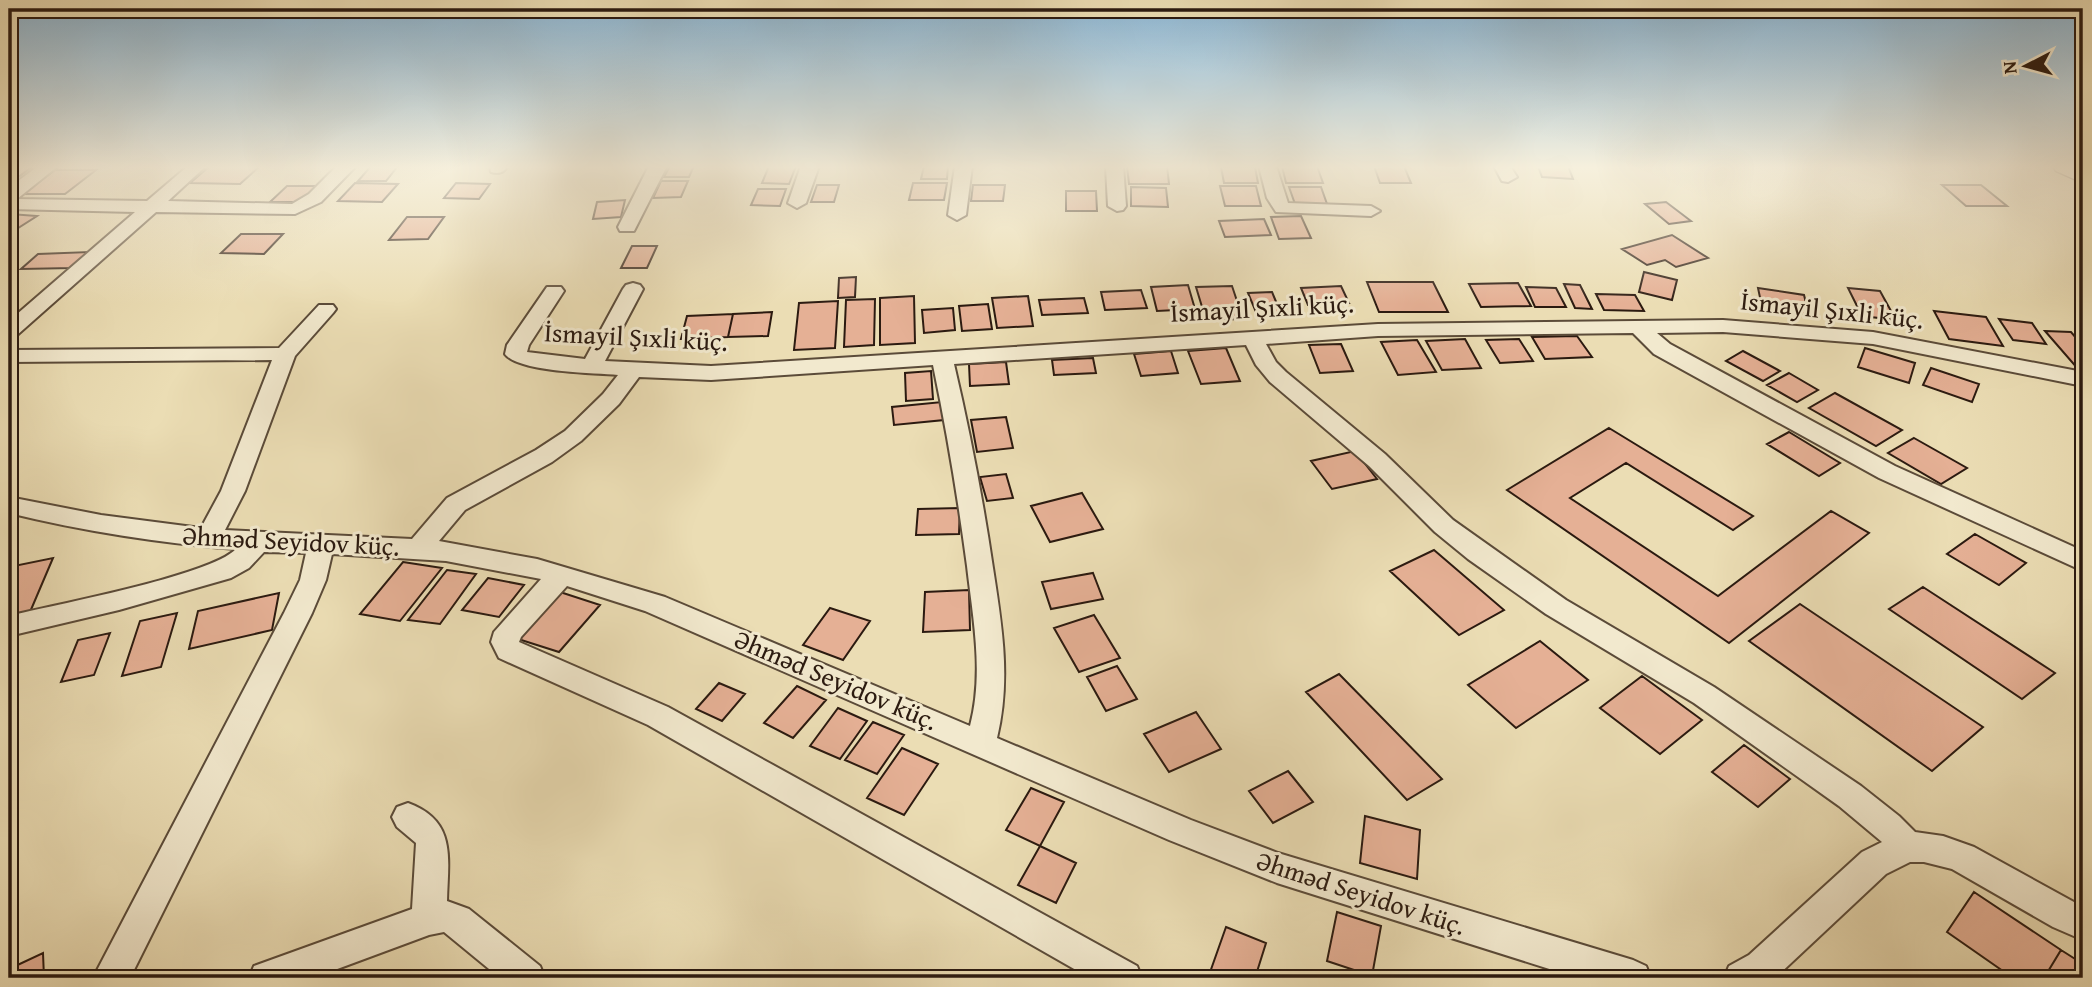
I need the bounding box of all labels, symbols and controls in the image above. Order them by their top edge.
north arrow [1990,32,2060,102]
text: N [1994,60,2024,76]
street label: İsmayil Şıxli küç. [1739,281,1925,339]
street label: İsmayil Şıxli küç. [1169,283,1355,332]
street label: İsmayil Şıxli küç. [543,312,729,361]
street label: Əhməd Seyidov küç. [181,515,401,566]
street label: Əhməd Seyidov küç. [728,619,944,740]
street label: Əhməd Seyidov küç. [1252,840,1471,945]

